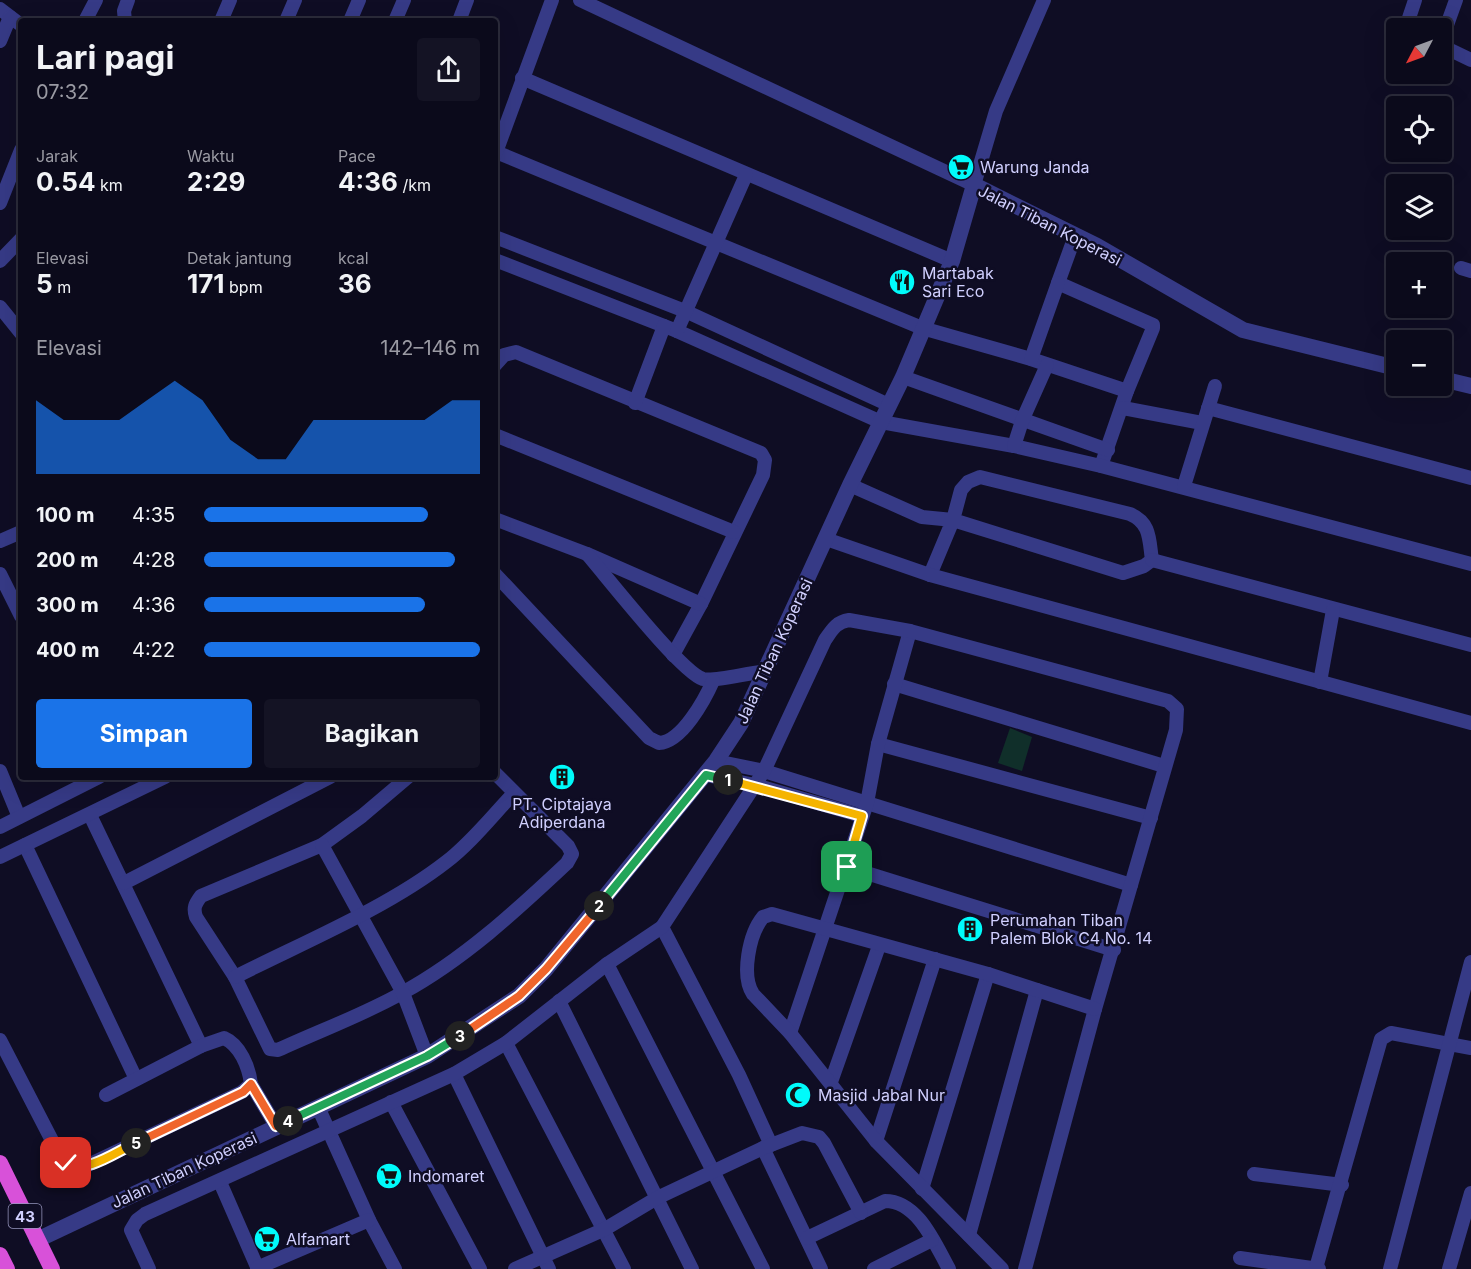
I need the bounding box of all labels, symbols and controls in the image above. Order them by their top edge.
north arrow [1386,18,1452,84]
map controls [1386,18,1452,396]
text: Lari pagi [36,37,174,77]
button: share [417,38,480,101]
text: 07:32 [36,80,89,104]
button: locate [1386,96,1452,162]
text: Jarak [36,146,78,166]
text: Waktu [187,146,234,166]
text: Pace [338,146,376,166]
supermarket icon: Warung Janda [946,152,976,182]
place label: Warung Janda [980,157,1090,177]
text: 0.54 [36,166,96,197]
text: 2:29 [187,166,245,197]
text: 4:36 [338,166,398,197]
button: layers [1386,174,1452,240]
text: km [96,175,123,195]
text: /km [398,175,431,195]
street label: Jalan Tiban Koperasi [975,180,1125,270]
text: Elevasi [36,248,89,268]
text: Detak jantung [187,248,292,268]
text: kcal [338,248,369,268]
button: + [1386,252,1452,318]
place label: Martabak Sari Eco [922,263,994,301]
restaurant icon: Martabak Sari Eco [887,267,917,297]
text: 5 [36,268,53,299]
text: 171 [187,268,225,299]
text: 36 [338,268,372,299]
text: m [53,277,71,297]
text: bpm [225,277,263,297]
button: − [1386,330,1452,396]
text: Elevasi [36,336,102,360]
text: 142–146 m [380,336,480,360]
text: 100 m [36,503,95,527]
text: 4:35 [132,503,175,527]
text: 200 m [36,548,99,572]
text: 4:28 [132,548,175,572]
street label: Jalan Tiban Koperasi [732,575,816,727]
text: 300 m [36,593,99,617]
text: 4:36 [132,593,175,617]
text: 400 m [36,638,100,662]
text: 4:22 [132,638,175,662]
button: Simpan [36,699,252,768]
button: Bagikan [264,699,480,768]
building icon: PT. Ciptajaya Adiperdana [547,762,577,792]
pin: 1 [713,765,743,795]
text: 1 [725,770,731,790]
place label: PT. Ciptajaya Adiperdana [512,794,612,832]
pin [821,841,872,892]
icon: arrive [830,850,863,883]
pin: 2 [584,891,614,921]
text: 2 [594,896,604,916]
place label: Perumahan Tiban Palem Blok C4 No. 14 [990,910,1152,948]
building icon: Perumahan Tiban Palem Blok C4 No. 14 [955,914,985,944]
pin: 3 [445,1021,475,1051]
text: 3 [455,1026,465,1046]
mosque icon: Masjid Jabal Nur [783,1080,813,1110]
place label: Masjid Jabal Nur [818,1085,945,1105]
pin: 4 [273,1106,303,1136]
text: 4 [283,1111,293,1131]
street label: Jalan Tiban Koperasi [108,1128,260,1212]
pin: 5 [121,1128,151,1158]
text: 5 [131,1133,141,1153]
pin [40,1137,91,1188]
icon: check [49,1146,82,1179]
supermarket icon: Indomaret [374,1161,404,1191]
place label: Indomaret [408,1166,484,1186]
road number: 43 [9,1204,42,1228]
supermarket icon: Alfamart [252,1224,282,1254]
place label: Alfamart [286,1229,350,1249]

